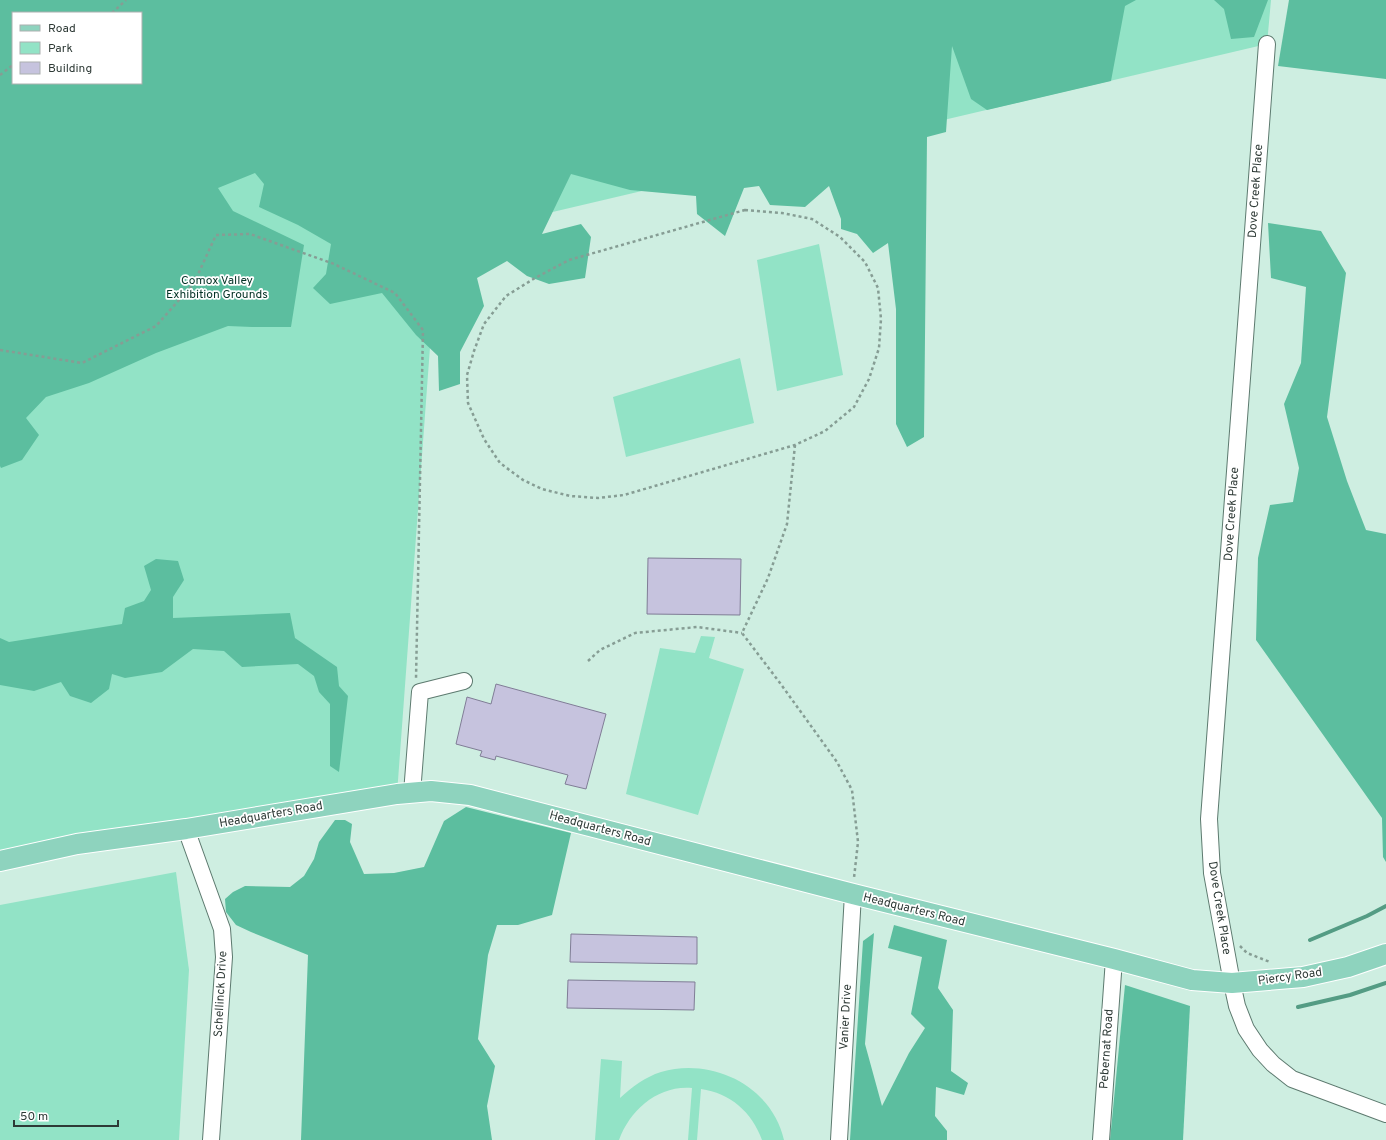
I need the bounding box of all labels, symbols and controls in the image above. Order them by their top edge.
legend [12,12,142,84]
text: Road [48,21,76,37]
text: Park [48,41,73,57]
text: Building [48,61,92,77]
street label: Dove Creek Place [1245,143,1267,239]
park label: Comox Valley Exhibition Grounds [166,273,268,303]
street label: Dove Creek Place [1221,466,1243,562]
street label: Headquarters Road [218,798,324,832]
street label: Headquarters Road [547,808,653,850]
street label: Dove Creek Place [1204,860,1234,956]
street label: Headquarters Road [861,890,967,930]
street label: Schellinck Drive [211,951,231,1037]
street label: Piercy Road [1257,965,1323,989]
street label: Vanier Drive [836,984,856,1050]
street label: Pebernat Road [1096,1008,1118,1090]
scale bar [14,1102,118,1128]
text: 50 m [20,1109,48,1125]

